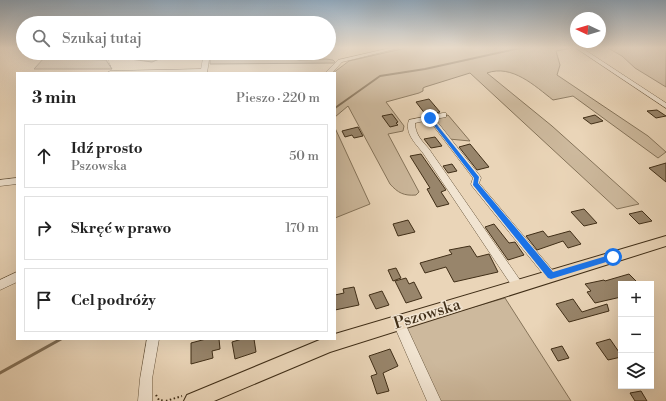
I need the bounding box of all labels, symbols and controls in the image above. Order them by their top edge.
north arrow [570,12,606,48]
search box [16,16,336,60]
icon: search [30,27,52,49]
text: Szukaj tutaj [62,29,142,48]
text: 3 min [32,87,76,109]
text: Pieszo · 220 m [236,90,320,106]
route end [421,109,439,127]
text: Idź prosto [71,139,143,158]
icon: ahead [33,145,55,167]
text: 50 m [289,148,319,164]
text: Pszowska [71,158,127,174]
icon: right [33,217,55,239]
text: Skręć w prawo [71,219,171,238]
text: 170 m [285,220,319,236]
route start [604,248,622,266]
map controls [618,281,654,389]
button: + [618,281,654,317]
icon: arrive [33,289,55,311]
text: Cel podróży [71,291,156,310]
street label: Pszowska [391,294,464,334]
button: − [618,317,654,353]
button: layers [618,353,654,389]

